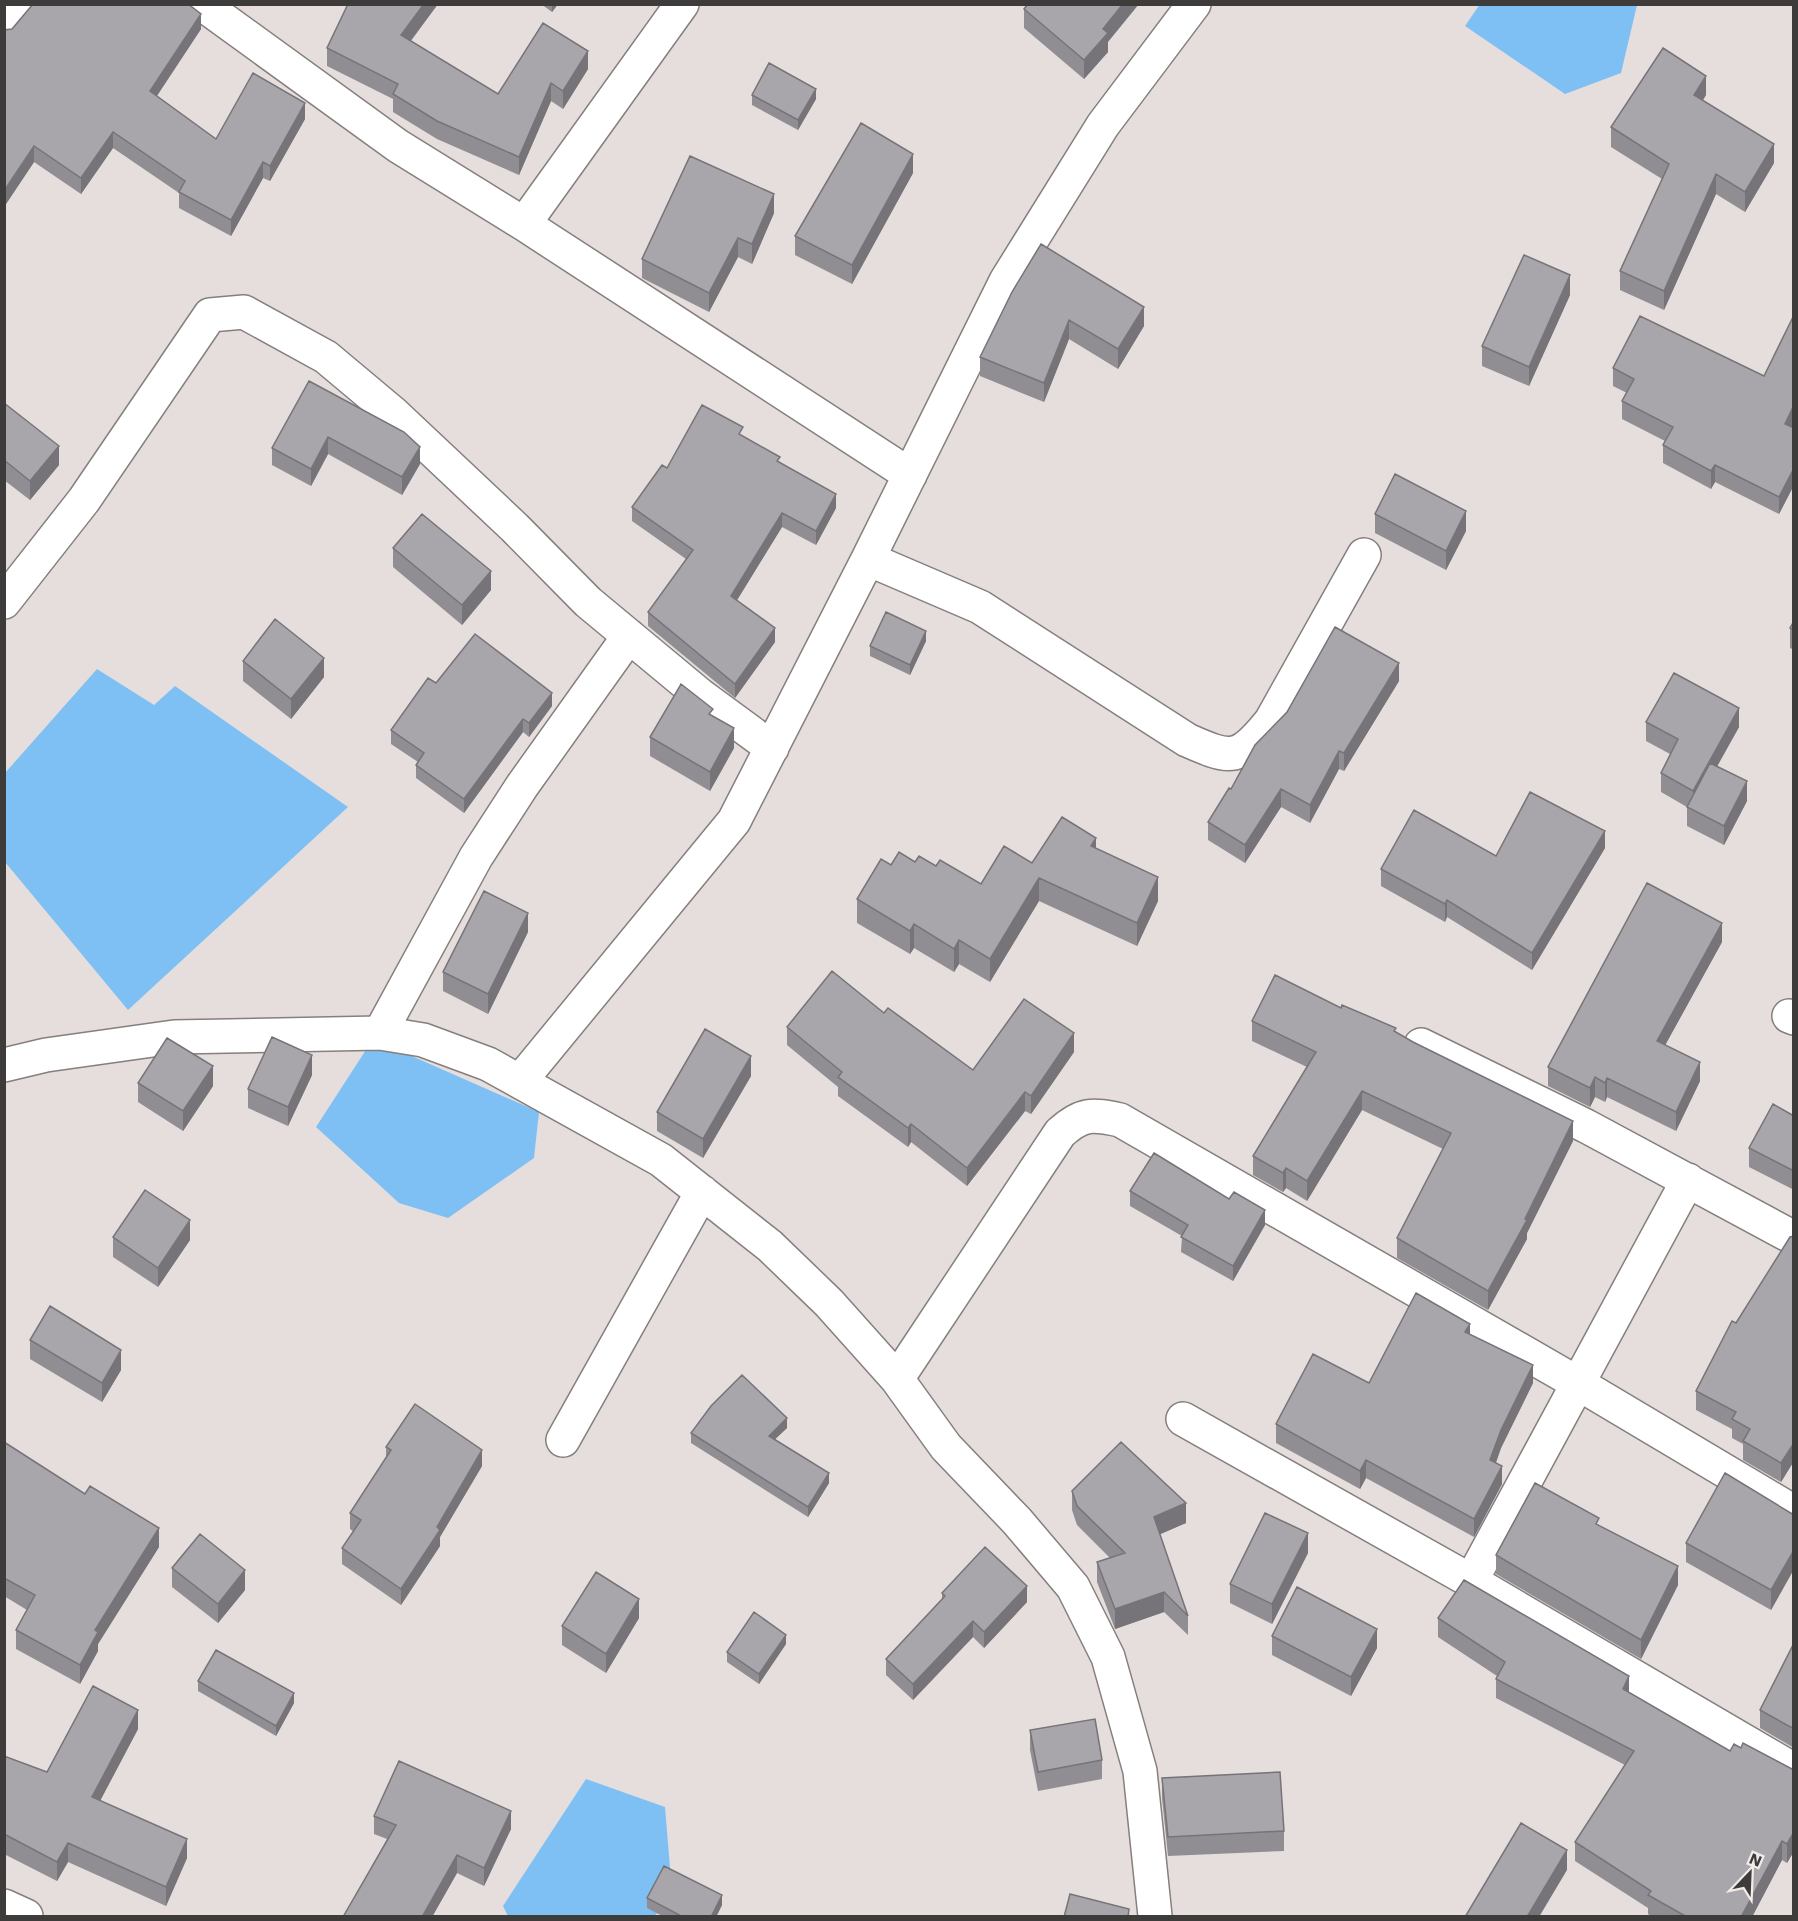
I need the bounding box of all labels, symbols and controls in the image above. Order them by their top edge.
north arrow [1720,1843,1780,1903]
text: N [1746,1849,1765,1871]

